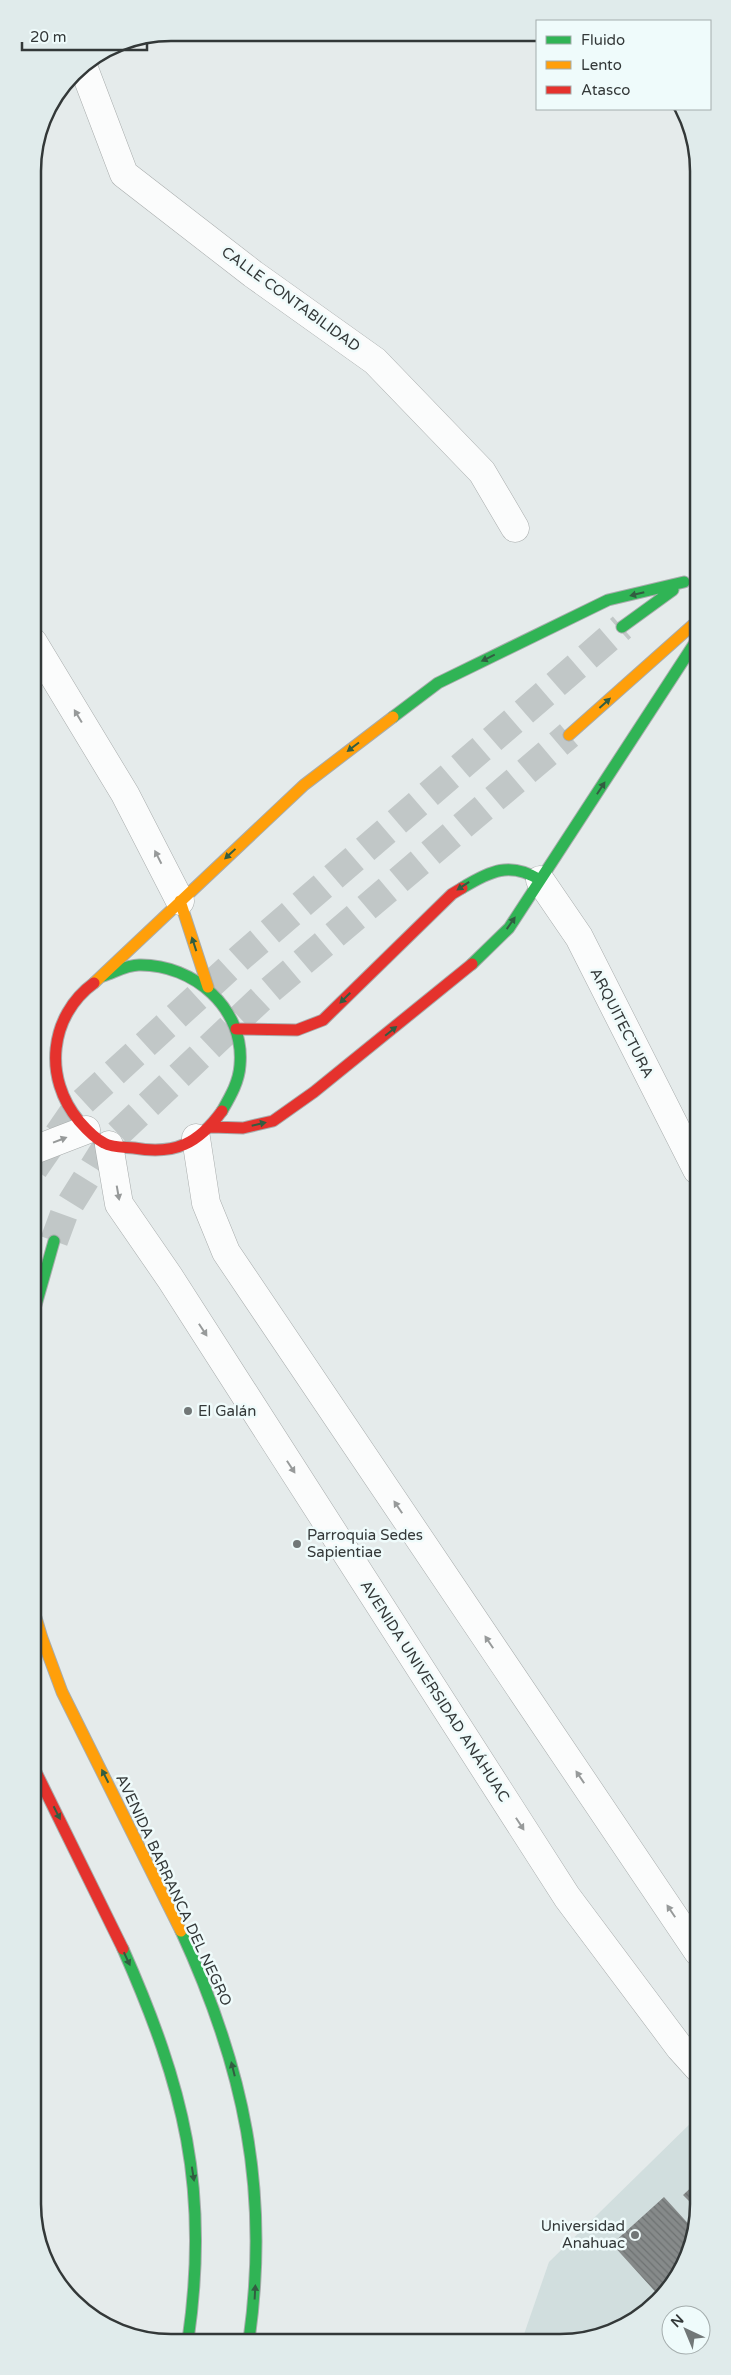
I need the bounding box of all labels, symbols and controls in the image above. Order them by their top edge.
scale bar [22,20,148,52]
legend [536,20,711,110]
text: 20 m [30,28,67,46]
text: Fluido [581,31,625,49]
text: Lento [581,56,622,74]
text: Atasco [581,81,630,99]
street label: CALLE CONTABILIDAD [218,243,364,355]
one-way arrow [629,590,644,598]
one-way arrow [481,654,495,662]
one-way arrow [599,697,612,708]
one-way arrow [73,709,82,722]
one-way arrow [347,742,360,753]
one-way arrow [597,781,606,794]
one-way arrow [224,848,237,859]
one-way arrow [154,850,162,864]
one-way arrow [456,881,470,891]
one-way arrow [506,916,516,930]
one-way arrow [190,936,197,951]
street label: ARQUITECTURA [586,965,658,1081]
one-way arrow [339,991,351,1003]
one-way arrow [384,1025,397,1036]
one-way arrow [251,1120,267,1128]
one-way arrow [53,1136,68,1144]
one-way arrow [114,1185,122,1201]
one-way arrow [199,1323,208,1336]
place label: El Galán [198,1402,256,1420]
marker: El Galán [182,1405,194,1417]
one-way arrow [286,1460,296,1473]
one-way arrow [393,1501,403,1514]
place label: Parroquia Sedes Sapientiae [307,1526,423,1561]
marker: Parroquia Sedes Sapientiae [291,1538,303,1550]
street label: AVENIDA UNIVERSIDAD ANÁHUAC [357,1577,513,1805]
one-way arrow [484,1635,494,1649]
one-way arrow [101,1769,109,1784]
one-way arrow [575,1770,585,1783]
street label: AVENIDA BARRANCA DEL NEGRO [112,1771,236,2009]
one-way arrow [53,1806,61,1820]
one-way arrow [515,1818,525,1831]
one-way arrow [666,1905,676,1918]
one-way arrow [123,1952,132,1967]
one-way arrow [229,2062,237,2077]
one-way arrow [189,2166,197,2182]
place label: Universidad Anahuac [541,2217,625,2252]
marker: Universidad Anahuac [629,2229,641,2241]
one-way arrow [252,2283,260,2299]
north arrow [661,2305,711,2355]
text: N [667,2311,687,2331]

